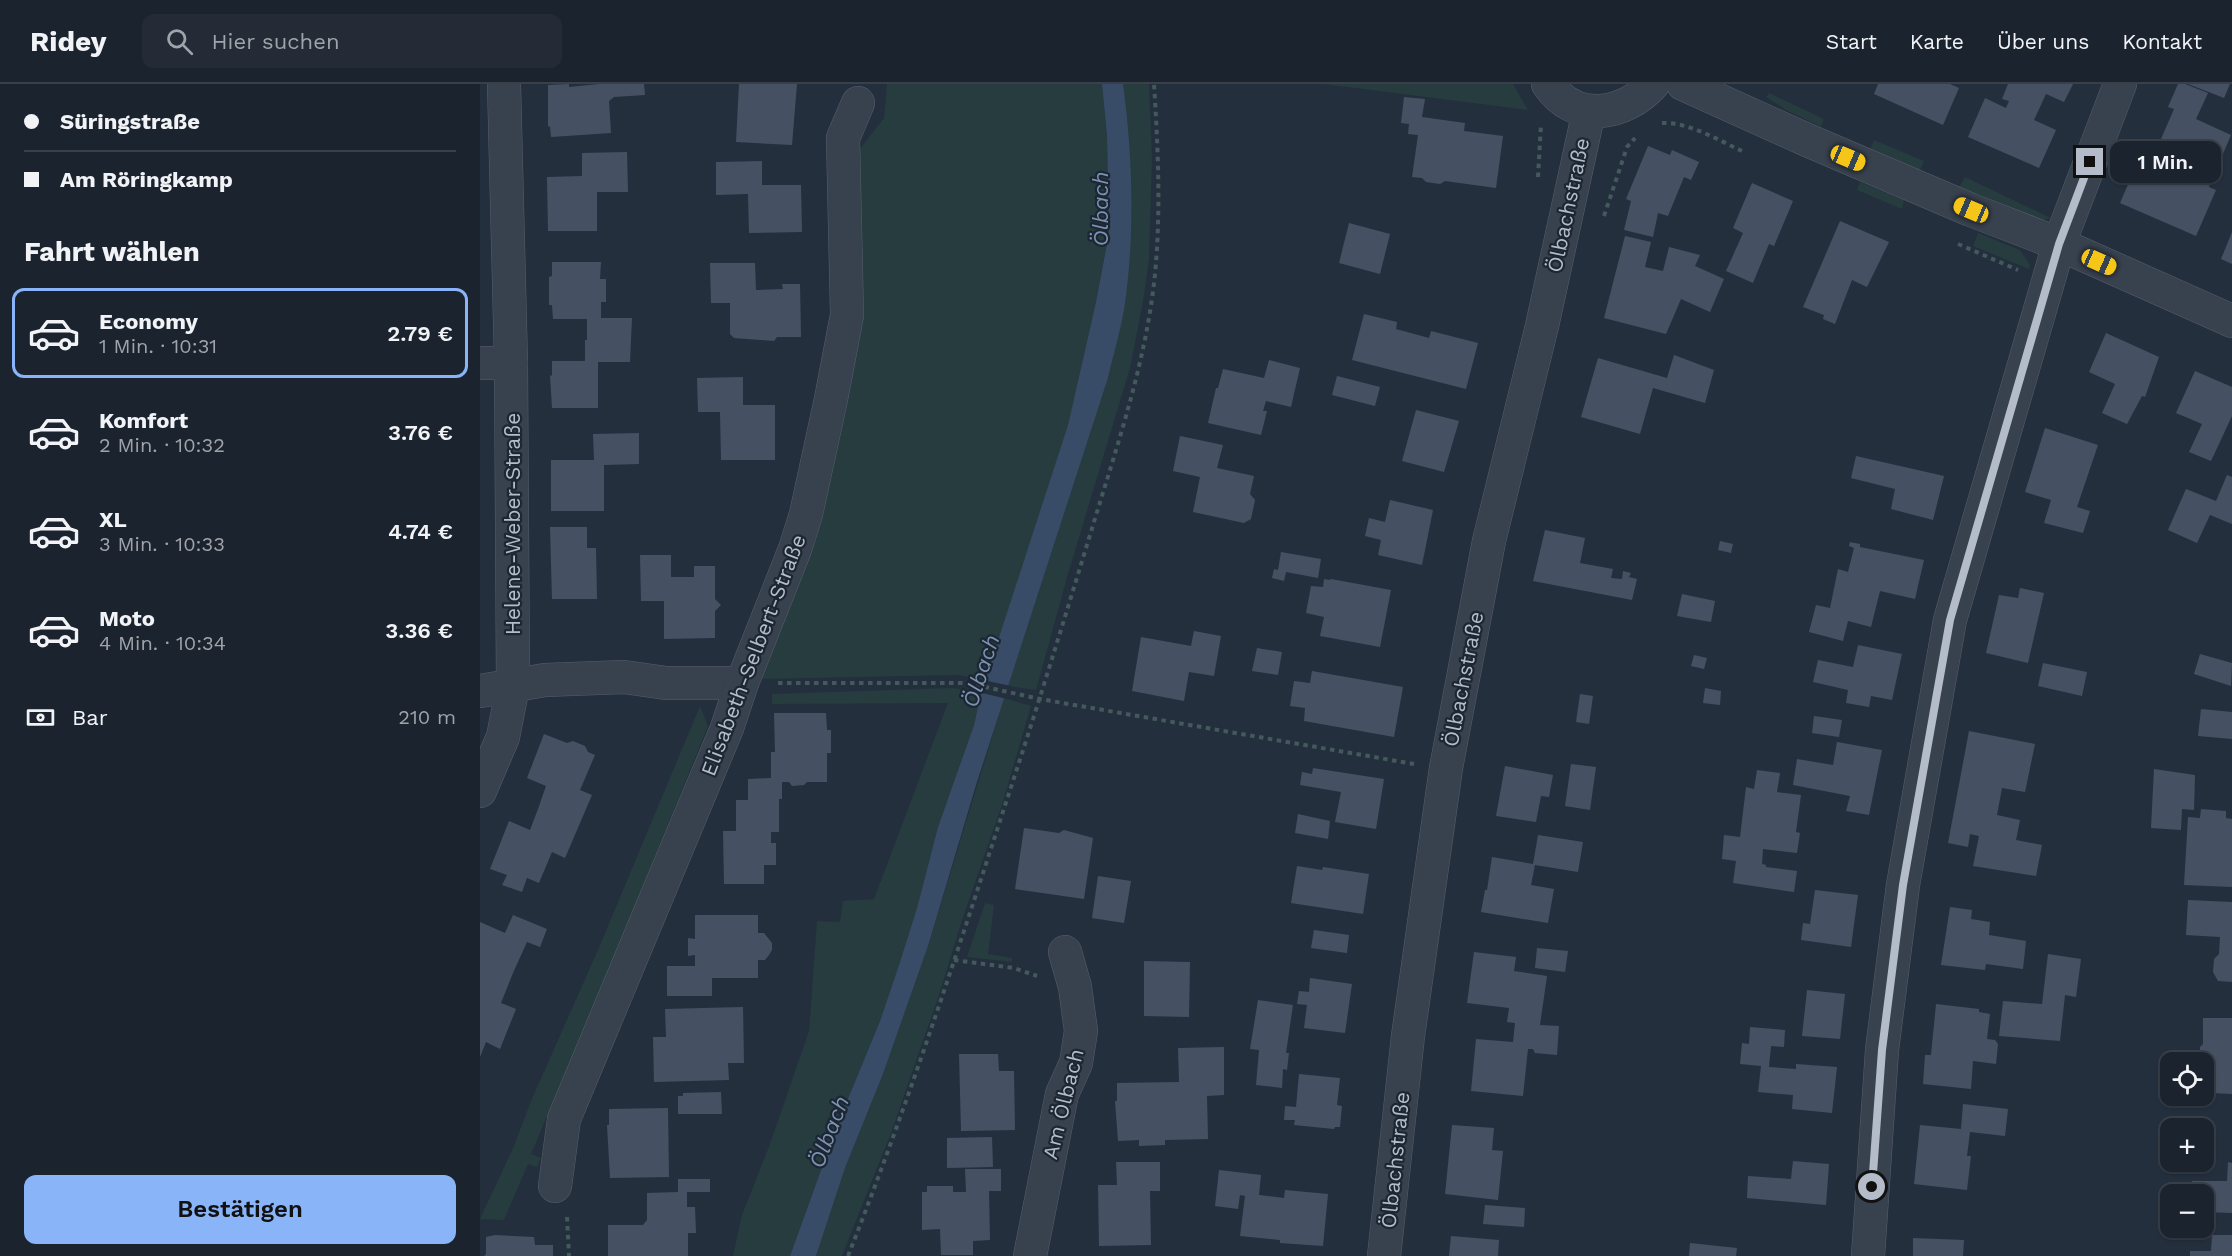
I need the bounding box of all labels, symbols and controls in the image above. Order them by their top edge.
search box [142,14,562,68]
text: Ridey [30,25,106,58]
icon: search [163,25,196,58]
text: Hier suchen [211,29,340,54]
text: Start [1826,29,1877,54]
text: Karte [1910,29,1964,54]
text: Über uns [1997,29,2089,54]
text: Kontakt [2122,29,2202,54]
text: Süringstraße [60,109,200,134]
street label: Ölbachstraße [1542,135,1594,275]
callout: 1 Min. [2111,141,2222,183]
car [1828,143,1868,173]
route end [2076,148,2103,175]
text: 1 Min. [2138,150,2193,174]
text: Am Röringkamp [60,167,233,192]
water label: Ölbach [1088,171,1113,247]
car [1951,195,1991,225]
text: Fahrt wählen [24,236,200,268]
car [2079,246,2119,278]
icon: car [27,306,81,360]
text: Economy [99,309,198,334]
text: 2.79 € [387,321,453,346]
text: 1 Min. · 10:31 [99,334,217,358]
icon: car [27,405,81,459]
text: Komfort [99,408,188,433]
street label: Helene-Weber-Straße [500,413,525,635]
text: 3.76 € [388,420,453,445]
text: 2 Min. · 10:32 [99,433,225,457]
icon: car [27,504,81,558]
text: XL [99,507,127,532]
text: 4.74 € [388,519,453,544]
street label: Elisabeth-Selbert-Straße [695,531,811,779]
text: 3 Min. · 10:33 [99,532,225,556]
icon: car [27,603,81,657]
text: Moto [99,606,155,631]
street label: Ölbachstraße [1438,609,1488,749]
text: 3.36 € [385,618,453,643]
text: 4 Min. · 10:34 [99,631,226,655]
water label: Ölbach [958,631,1004,711]
icon: cash [24,701,57,734]
text: Bar [72,705,108,730]
text: 210 m [398,705,456,729]
street label: Am Ölbach [1037,1046,1089,1162]
map controls [2160,1052,2214,1238]
button: locate [2160,1052,2214,1106]
street label: Ölbachstraße [1375,1091,1415,1229]
water label: Ölbach [804,1092,854,1172]
button: + [2160,1118,2214,1172]
route start [1858,1173,1885,1200]
button: Bestätigen [24,1175,456,1244]
button: − [2160,1184,2214,1238]

